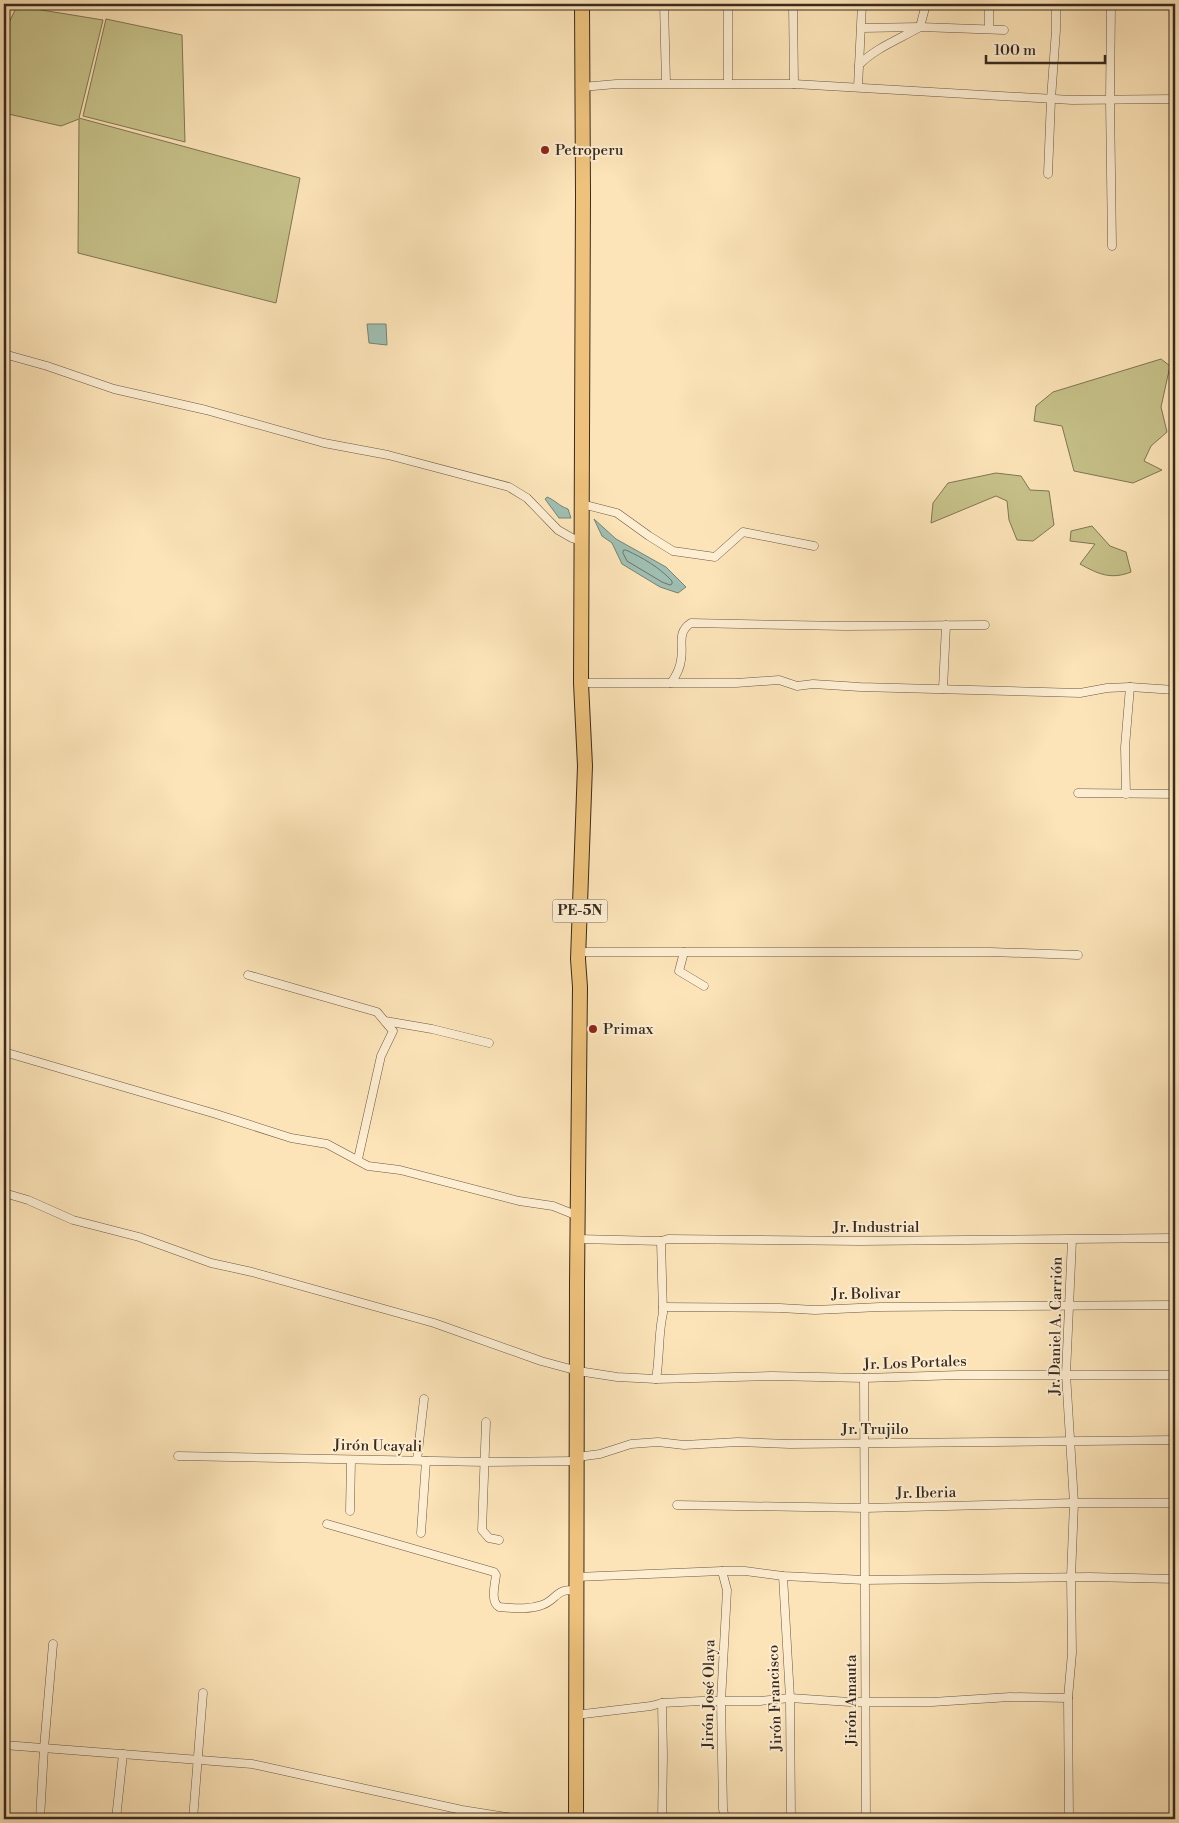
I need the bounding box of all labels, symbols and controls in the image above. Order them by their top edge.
scale bar [986,32,1105,64]
text: 100 m [994,41,1036,60]
place label: Petroperu [555,141,624,160]
marker: Petroperu [539,144,551,156]
road number: PE-5N [552,899,608,922]
place label: Primax [603,1020,654,1039]
marker: Primax [587,1023,599,1035]
street label: Jr. Industrial [832,1218,920,1237]
street label: Jr. Daniel A. Carrión [1045,1257,1067,1396]
street label: Jr. Bolivar [830,1284,901,1304]
street label: Jr. Los Portales [862,1352,967,1374]
street label: Jr. Trujilo [840,1420,909,1439]
street label: Jirón Ucayali [333,1436,423,1456]
street label: Jr. Iberia [895,1483,957,1503]
street label: Jirón José Olaya [699,1639,719,1750]
street label: Jirón Francisco [764,1645,786,1752]
street label: Jirón Amauta [842,1654,861,1747]

